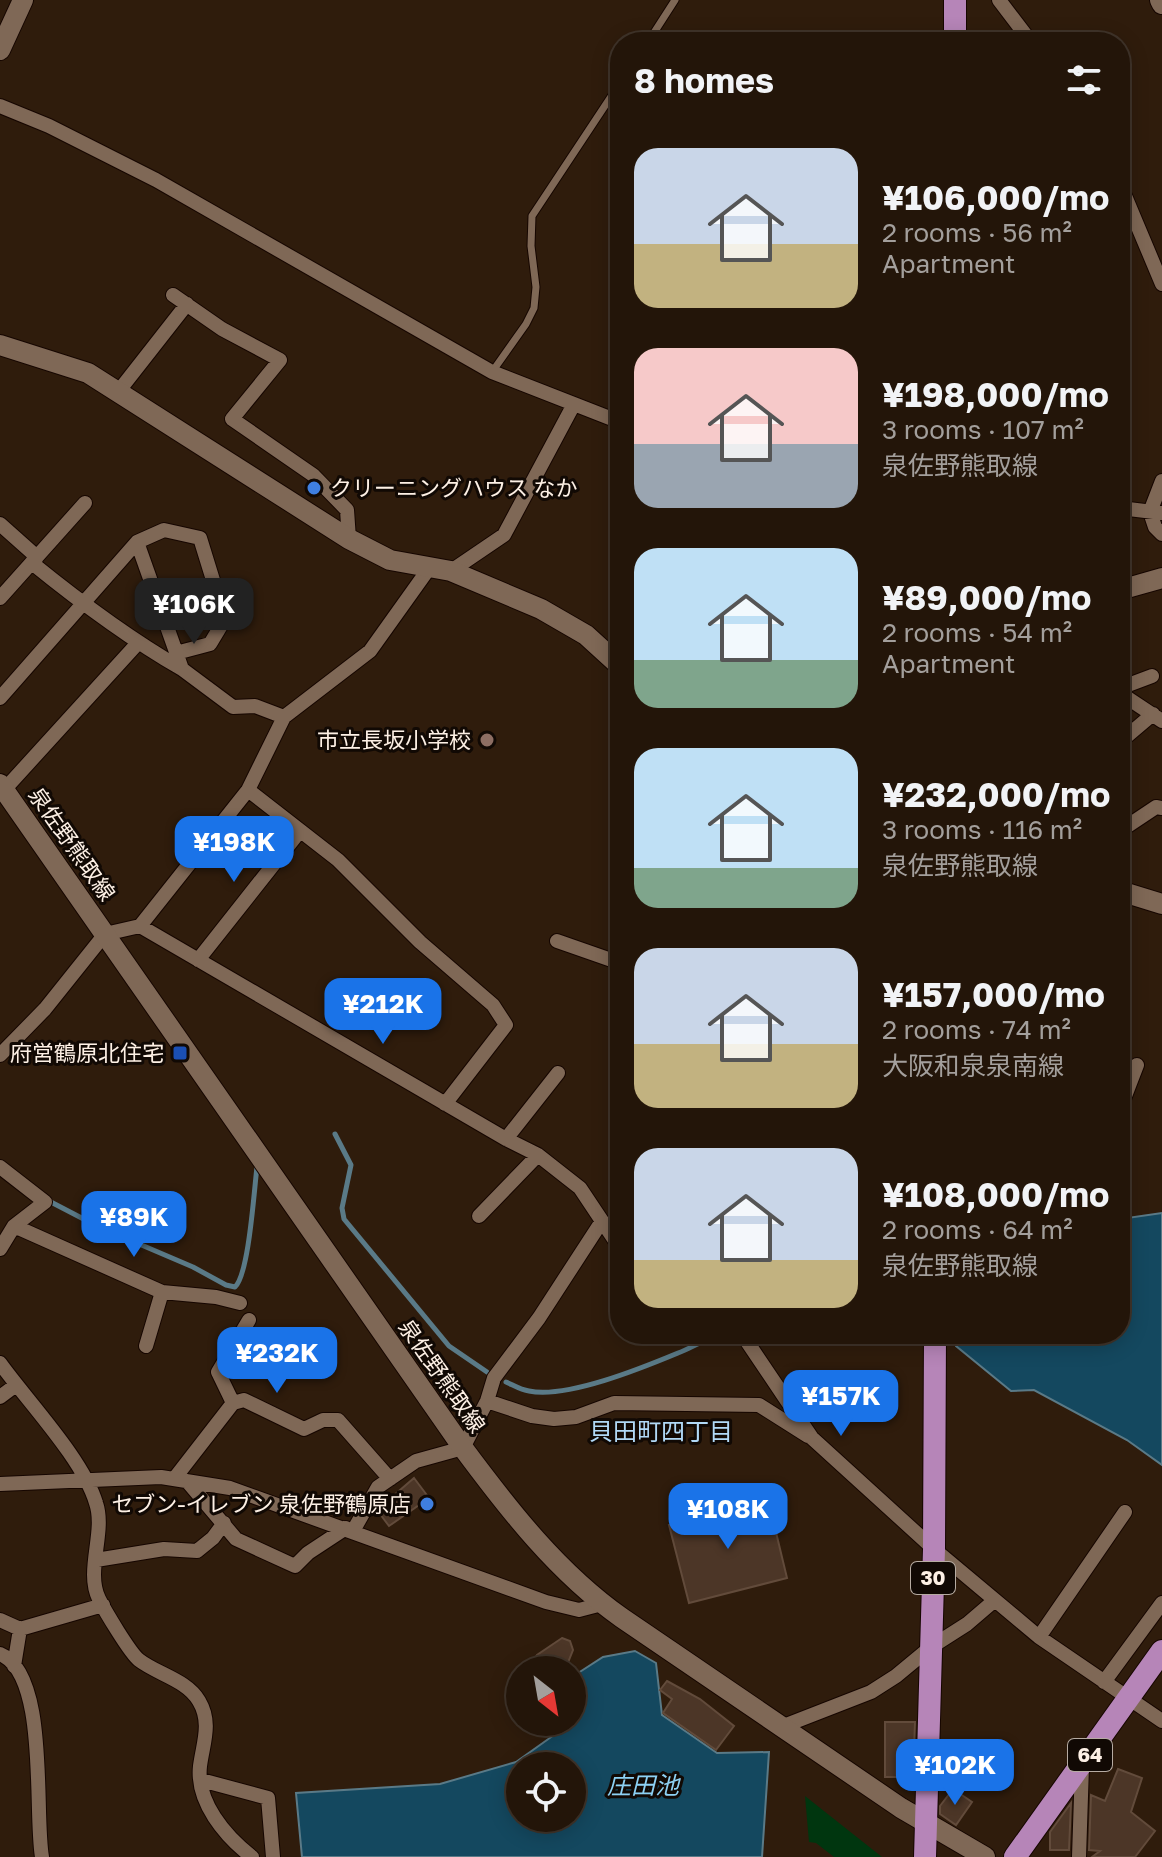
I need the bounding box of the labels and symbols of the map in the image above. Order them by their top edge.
place label: クリーニングハウス なか [330,474,578,501]
marker: クリーニングハウス なか [305,479,323,497]
pin: ¥106K [138,578,250,646]
place label: 市立長坂小学校 [317,726,471,753]
marker: 市立長坂小学校 [478,731,496,749]
street label: 泉佐野熊取線 [23,782,121,906]
pin: ¥198K [178,816,290,884]
pin: ¥212K [327,978,439,1046]
place label: 府営鶴原北住宅 [10,1039,164,1066]
marker: 府営鶴原北住宅 [171,1044,189,1062]
pin: ¥89K [87,1191,181,1259]
street label: 泉佐野熊取線 [393,1314,491,1438]
pin: ¥232K [221,1327,333,1395]
pin: ¥157K [785,1370,897,1438]
district label: 貝田町四丁目 [589,1416,733,1445]
pin: ¥108K [672,1483,784,1551]
place label: セブン-イレブン 泉佐野鶴原店 [111,1490,411,1517]
marker: セブン-イレブン 泉佐野鶴原店 [418,1495,436,1513]
road number: 30 [911,1562,955,1594]
north arrow [506,1656,586,1736]
pin: ¥102K [899,1739,1011,1807]
road number: 64 [1068,1739,1112,1771]
water label: 庄田池 [607,1770,681,1799]

